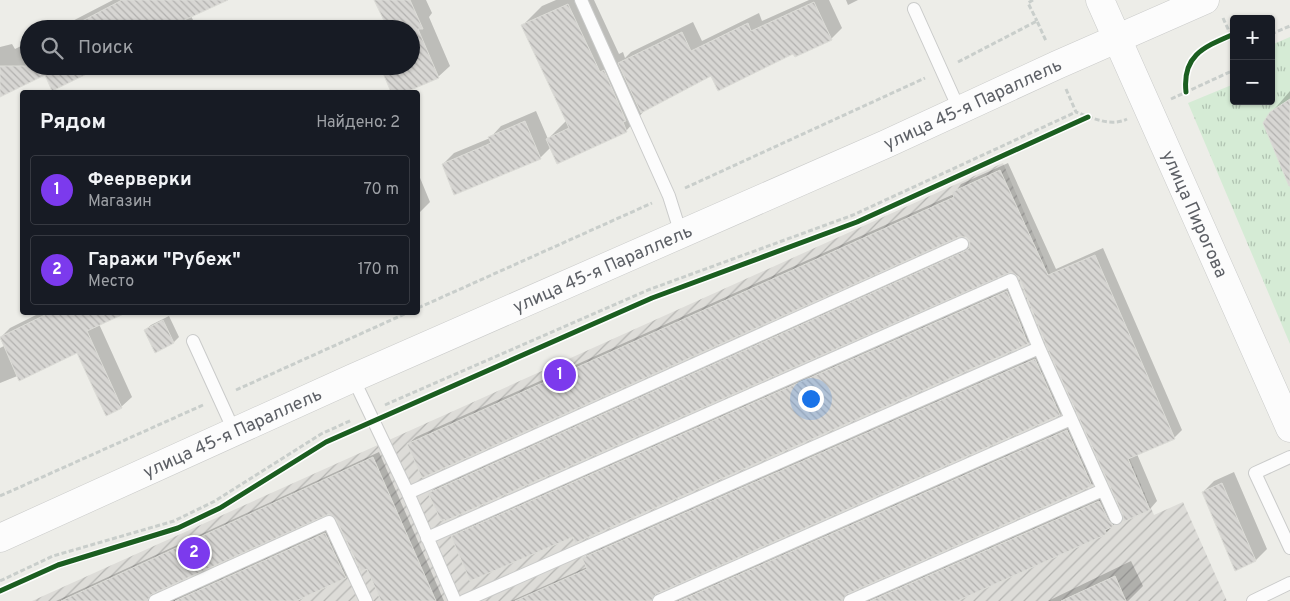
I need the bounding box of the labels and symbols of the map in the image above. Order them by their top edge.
street label: улица 45-я Параллель [880,54,1066,156]
street label: улица Пирогова [1155,147,1232,282]
street label: улица 45-я Параллель [510,220,696,319]
pin: 1 [544,356,576,394]
street label: улица 45-я Параллель [140,384,326,485]
your location [798,386,824,412]
pin: 2 [178,534,210,572]

